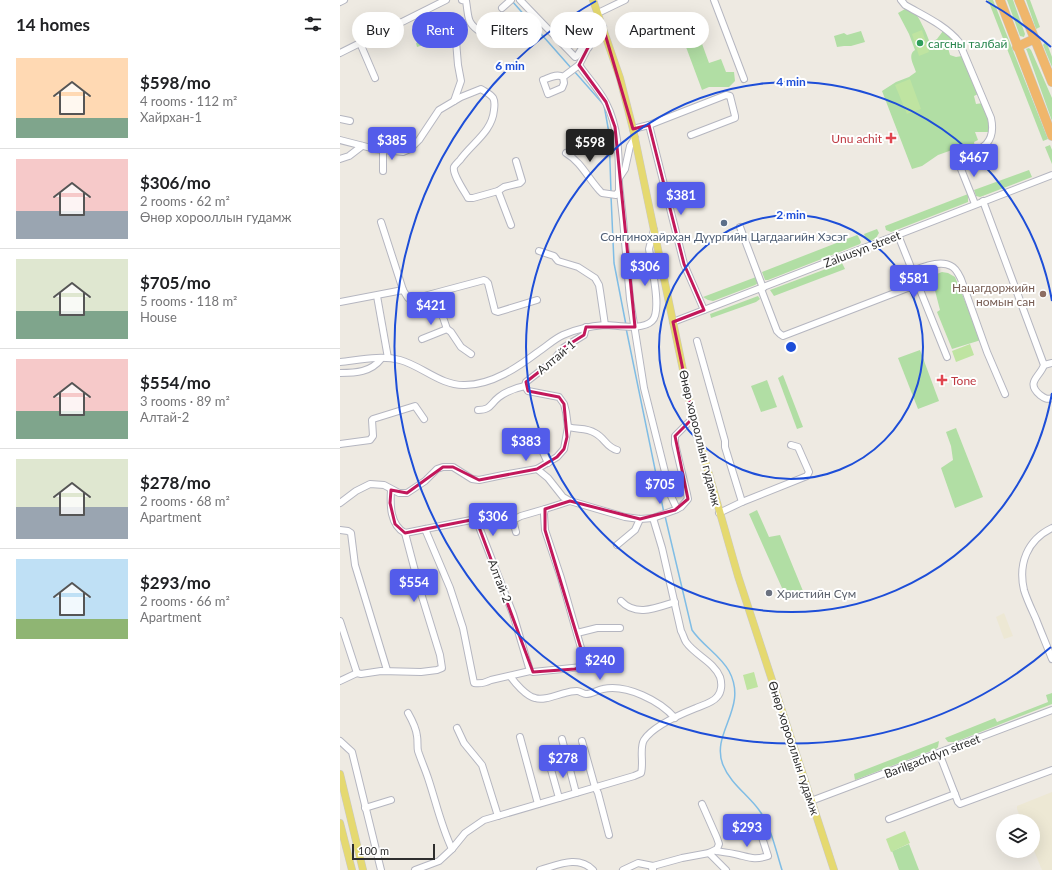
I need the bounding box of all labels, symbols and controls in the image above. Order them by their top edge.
chip: Buy [352,12,404,48]
chip: Rent [412,12,468,48]
chip: Filters [476,12,542,48]
chip: New [550,12,607,48]
chip: Apartment [615,12,709,48]
icon: filters [302,13,324,35]
text: 14 homes [16,14,90,35]
place label: сагсны талбай [928,36,1008,51]
marker: сагсны талбай [915,38,925,48]
text: 6 min [495,58,525,73]
text: $598/mo [140,72,211,93]
icon: home [48,74,96,122]
text: 4 min [776,74,806,89]
text: 4 rooms · 112 m² [140,93,237,109]
text: Хайрхан-1 [140,109,202,125]
pin: $385 [368,127,416,161]
pin: $598 [566,129,614,163]
place label: Unu achit [831,131,883,146]
text: $385 [377,132,407,148]
marker: Unu achit [885,132,897,144]
text: $598 [575,134,605,150]
pin: $467 [950,144,998,178]
text: $467 [959,149,989,165]
text: $306/mo [140,172,211,193]
icon: home [48,175,96,223]
pin: $381 [657,182,705,216]
text: $381 [666,187,696,203]
text: 2 rooms · 62 m² [140,193,230,209]
text: 2 min [776,207,806,222]
text: Өнөр хорооллын гудамж [140,209,292,225]
marker: Сонгинохайрхан Дүүргийн Цагдаагийн Хэсэг [719,218,729,228]
street label: Zaluusyn street [822,227,903,271]
place label: Сонгинохайрхан Дүүргийн Цагдаагийн Хэсэг [600,229,848,244]
pin: $306 [621,253,669,287]
text: $306 [630,258,660,274]
pin: $581 [890,265,938,299]
text: $581 [899,270,929,286]
text: $705/mo [140,272,211,293]
icon: home [48,275,96,323]
place label: Нацагдоржийн номын сан [952,280,1035,309]
marker: Нацагдоржийн номын сан [1038,289,1048,299]
pin: $421 [407,292,455,326]
text: 5 rooms · 118 m² [140,293,237,309]
text: $421 [416,297,446,313]
text: House [140,309,177,325]
street label: Алтай-1 [534,337,578,377]
centre of rings [784,340,798,354]
street label: Өнөр хорооллын гудамж [676,368,724,508]
text: $554/mo [140,372,211,393]
place label: Tone [951,373,976,388]
marker: Tone [936,374,948,386]
icon: home [48,375,96,423]
text: 3 rooms · 89 m² [140,393,230,409]
text: Алтай-2 [140,409,189,425]
pin: $383 [502,428,550,462]
text: $383 [511,433,541,449]
pin: $705 [636,471,684,505]
text: $278/mo [140,472,211,493]
icon: home [48,475,96,523]
text: $705 [645,476,675,492]
text: 2 rooms · 68 m² [140,493,230,509]
pin: $306 [469,503,517,537]
text: $306 [478,508,508,524]
text: Apartment [140,509,201,525]
street label: Алтай-2 [485,557,515,605]
pin: $554 [390,569,438,603]
text: $293/mo [140,572,211,593]
text: $554 [399,574,429,590]
icon: home [48,575,96,623]
place label: Христийн Сүм [777,586,856,601]
marker: Христийн Сүм [764,588,774,598]
text: 2 rooms · 66 m² [140,593,230,609]
text: Apartment [140,609,201,625]
pin: $240 [576,647,624,681]
text: $240 [585,652,615,668]
street label: Өнөр хорооллын гудамж [765,679,823,817]
street label: Barilgachdyn street [882,731,983,781]
pin: $278 [539,745,587,779]
text: $278 [548,750,578,766]
pin: $293 [723,814,771,848]
map controls [996,814,1040,858]
button: layers [996,814,1040,858]
text: $293 [732,819,762,835]
scale bar [352,842,435,861]
text: 100 m [358,844,389,857]

